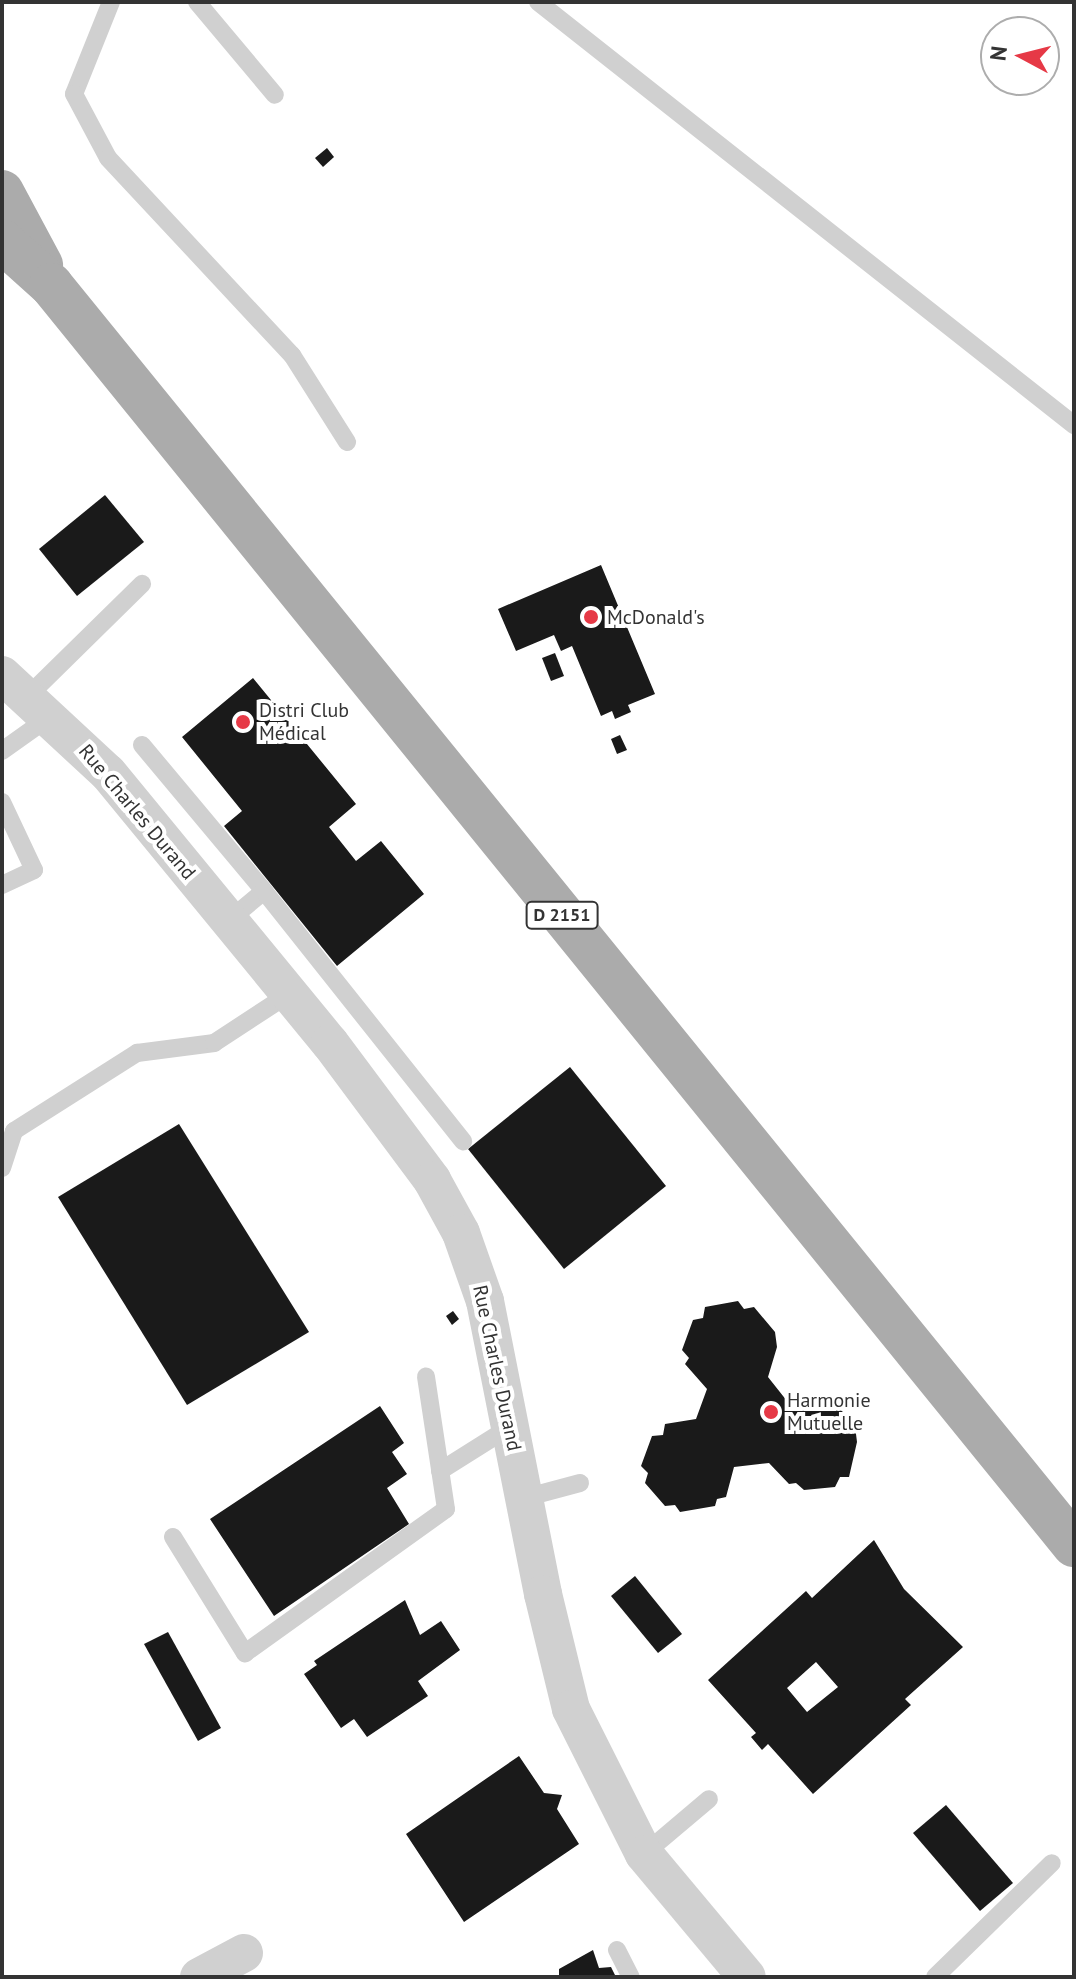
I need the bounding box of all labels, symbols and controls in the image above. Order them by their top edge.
north arrow [980,16,1060,96]
text: N [983,44,1013,62]
place label: McDonald's [607,605,705,629]
marker: McDonald's [582,608,600,626]
place label: Distri Club Médical [259,698,349,745]
marker: Distri Club Médical [234,713,252,731]
street label: Rue Charles Durand [73,740,201,884]
road number: D 2151 [524,901,600,929]
street label: Rue Charles Durand [468,1283,526,1453]
place label: Harmonie Mutuelle [787,1388,871,1435]
marker: Harmonie Mutuelle [762,1403,780,1421]

